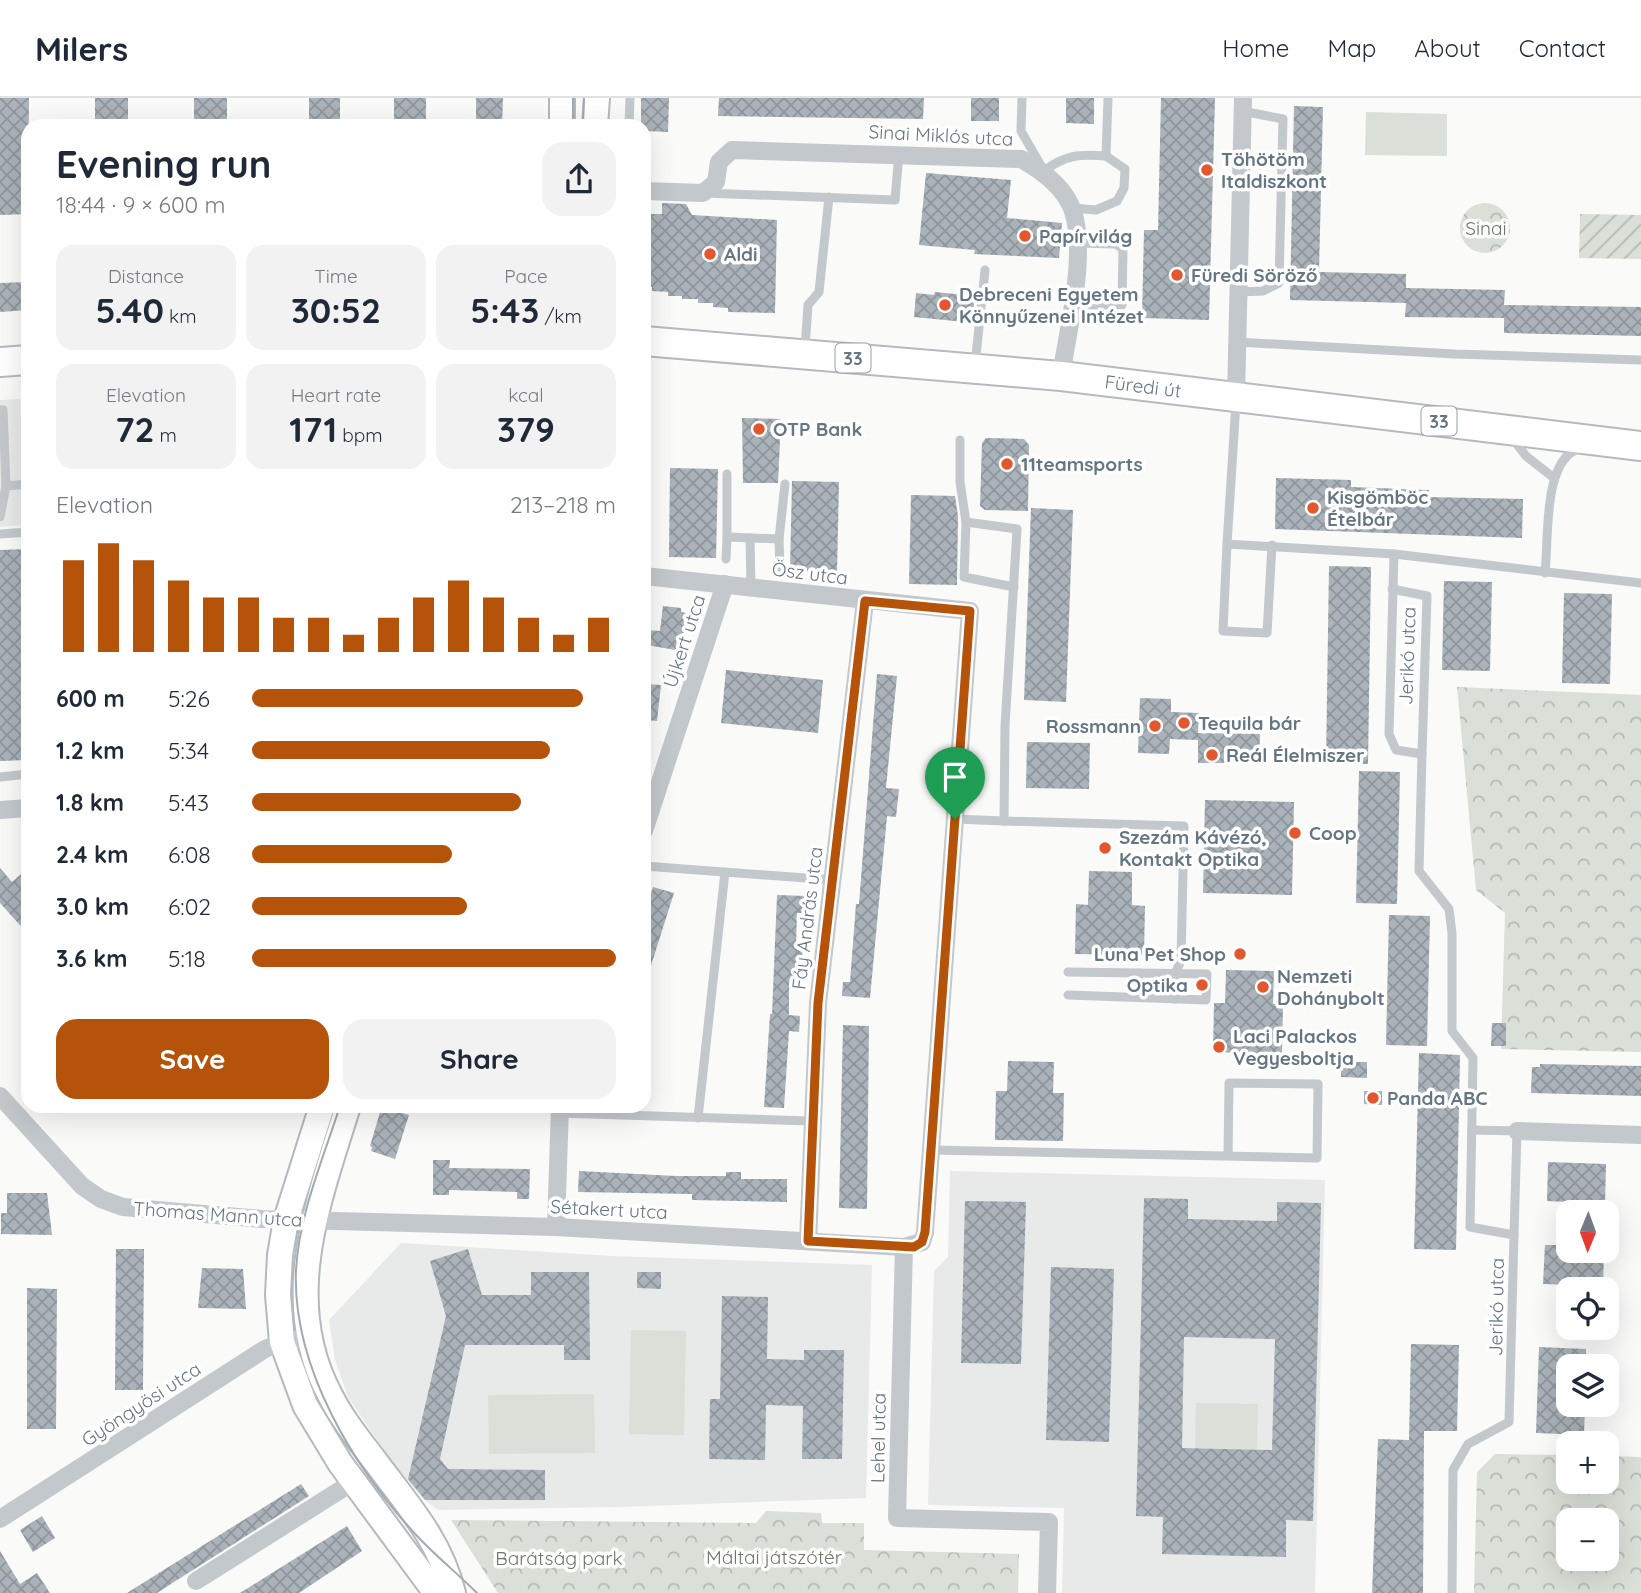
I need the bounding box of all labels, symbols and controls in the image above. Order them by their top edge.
text: Milers [35,28,128,69]
text: Home [1222,33,1289,63]
text: Map [1327,33,1376,63]
text: About [1414,33,1481,63]
text: Contact [1519,33,1606,63]
street label: Sinai Miklós utca [868,119,1014,151]
text: Evening run [56,140,271,188]
button: share [542,142,616,216]
place label: Töhötöm Italdiszkont [1221,147,1327,193]
marker: Töhötöm Italdiszkont [1199,162,1215,178]
text: 18:44 · 9 × 600 m [56,190,226,219]
park label: Sinai [1465,216,1507,240]
place label: Papírvilág [1039,224,1132,248]
marker: Papírvilág [1017,228,1033,244]
place label: Aldi [724,242,758,266]
marker: Aldi [702,246,718,262]
place label: Füredi Söröző [1191,263,1318,287]
text: Distance [108,264,184,288]
text: Time [314,264,358,288]
text: Pace [504,264,548,288]
marker: Füredi Söröző [1169,267,1185,283]
place label: Debreceni Egyetem Könnyűzenei Intézet [959,282,1144,328]
text: 5.40 [95,288,164,332]
text: 30:52 [291,288,381,332]
text: 5:43 [470,288,539,332]
marker: Debreceni Egyetem Könnyűzenei Intézet [937,297,953,313]
text: km [164,304,197,328]
text: /km [539,304,582,328]
road number: 33 [836,344,870,372]
street label: Füredi út [1103,369,1183,403]
text: Elevation [106,383,186,407]
text: Heart rate [291,383,381,407]
text: kcal [508,383,544,407]
text: 72 [115,407,154,451]
text: 171 [289,407,337,451]
text: 379 [497,407,555,451]
road number: 33 [1422,407,1456,436]
place label: OTP Bank [773,417,862,441]
marker: OTP Bank [751,421,767,437]
text: m [154,423,177,447]
text: bpm [337,423,383,447]
place label: 11teamsports [1021,452,1143,476]
marker: 11teamsports [999,456,1015,472]
place label: Kisgömböc Ételbár [1327,485,1428,531]
text: Elevation [56,490,153,519]
text: 213–218 m [510,490,616,519]
marker: Kisgömböc Ételbár [1305,500,1321,516]
street label: Ösz utca [771,556,849,590]
street label: Újkert utca [658,591,710,691]
street label: Jerikó utca [1393,606,1421,706]
text: 600 m [56,684,125,713]
text: 5:26 [168,684,210,713]
place label: Tequila bár [1198,711,1301,735]
place label: Rossmann [1046,714,1141,738]
marker: Tequila bár [1176,715,1192,731]
marker: Rossmann [1147,718,1163,734]
text: 1.2 km [56,736,125,765]
text: 5:34 [168,736,209,765]
place label: Reál Élelmiszer [1226,743,1364,767]
pin [925,747,985,819]
marker: Reál Élelmiszer [1204,747,1220,763]
icon: arrive [936,758,974,796]
text: 1.8 km [56,788,124,817]
text: 5:43 [168,788,209,817]
place label: Coop [1309,821,1357,845]
place label: Szezám Kávézó, Kontakt Optika [1119,825,1267,871]
marker: Coop [1287,825,1303,841]
text: 2.4 km [56,840,128,869]
text: 6:08 [168,840,211,869]
marker: Szezám Kávézó, Kontakt Optika [1097,840,1113,856]
street label: Fáy András utca [786,845,828,991]
text: 3.0 km [56,892,129,921]
text: 6:02 [168,892,211,921]
place label: Luna Pet Shop [1094,942,1226,966]
text: 3.6 km [56,944,128,973]
text: 5:18 [168,944,206,973]
marker: Luna Pet Shop [1232,946,1248,962]
place label: Nemzeti Dohánybolt [1277,964,1385,1010]
place label: Optika [1127,973,1188,997]
marker: Optika [1194,977,1210,993]
marker: Nemzeti Dohánybolt [1255,979,1271,995]
button: Save [56,1019,329,1099]
button: Share [343,1019,616,1099]
place label: Laci Palackos Vegyesboltja [1233,1024,1357,1070]
marker: Laci Palackos Vegyesboltja [1211,1039,1227,1055]
place label: Panda ABC [1387,1086,1487,1110]
marker: Panda ABC [1365,1090,1381,1106]
street label: Sétakert utca [550,1194,668,1224]
street label: Thomas Mann utca [133,1196,303,1232]
north arrow [1556,1200,1619,1264]
map controls [1556,1200,1619,1571]
street label: Jerikó utca [1483,1258,1509,1356]
button: locate [1556,1277,1619,1340]
button: layers [1556,1354,1619,1417]
street label: Gyöngyösi utca [77,1357,205,1451]
street label: Lehel utca [865,1393,891,1483]
button: + [1556,1431,1619,1494]
button: − [1556,1508,1619,1571]
park label: Máltai játszótér [706,1545,843,1569]
park label: Barátság park [495,1546,623,1570]

